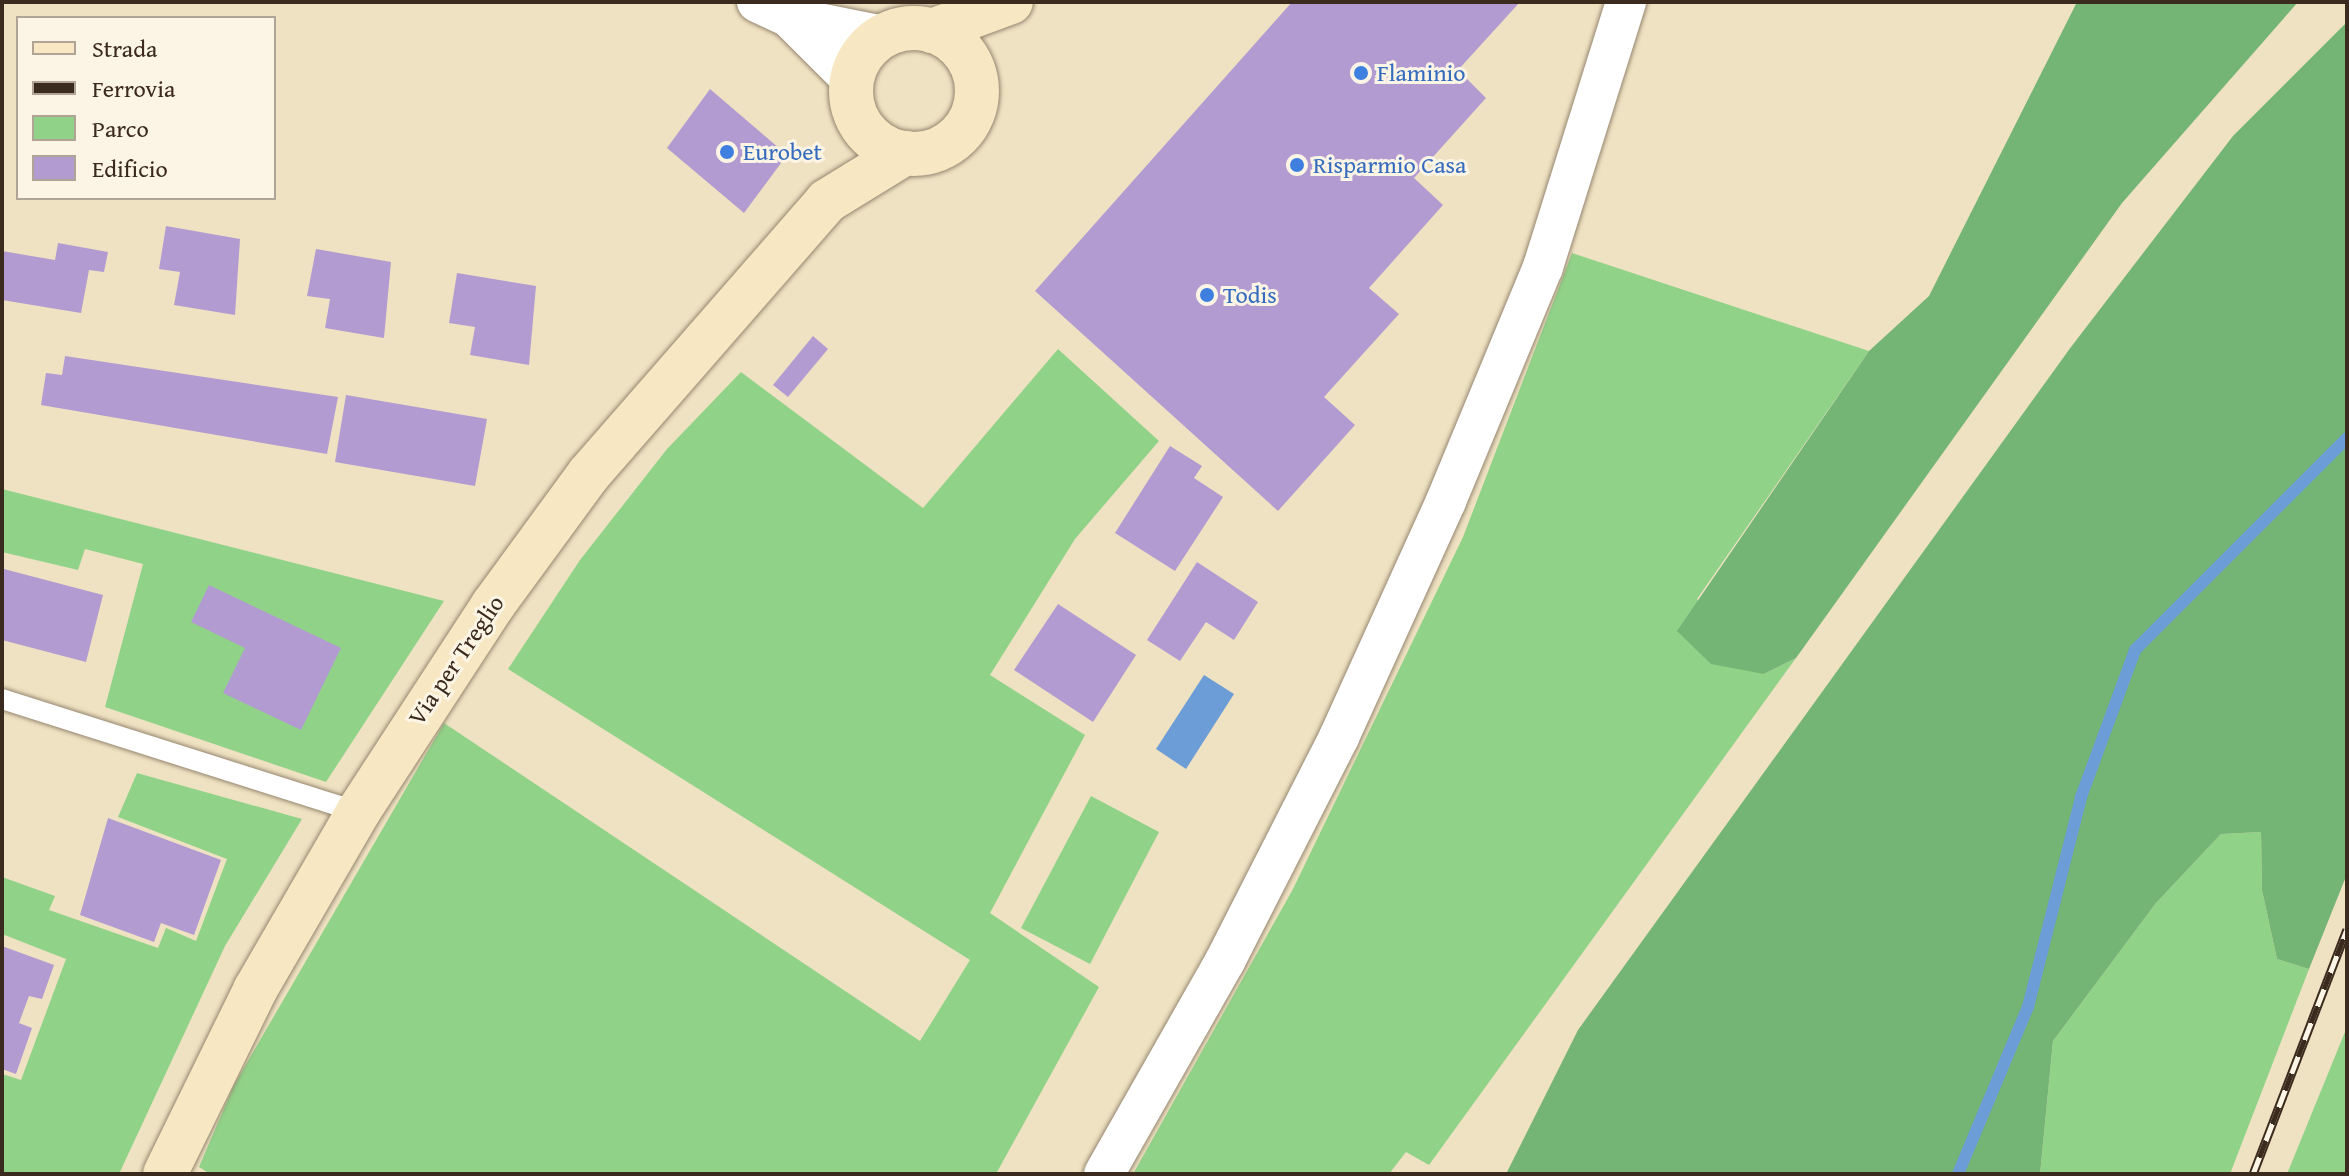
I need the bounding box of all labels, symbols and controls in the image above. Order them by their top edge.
legend [16,16,276,200]
text: Strada [92,31,157,66]
place label: Flaminio [1377,59,1466,87]
marker: Flaminio [1352,64,1370,82]
text: Ferrovia [92,71,175,106]
text: Parco [92,111,149,146]
place label: Eurobet [743,138,822,166]
marker: Eurobet [718,143,736,161]
text: Edificio [92,151,168,186]
place label: Risparmio Casa [1313,151,1466,179]
marker: Risparmio Casa [1288,156,1306,174]
place label: Todis [1223,281,1277,309]
marker: Todis [1198,286,1216,304]
street label: Via per Treglio [402,590,510,730]

